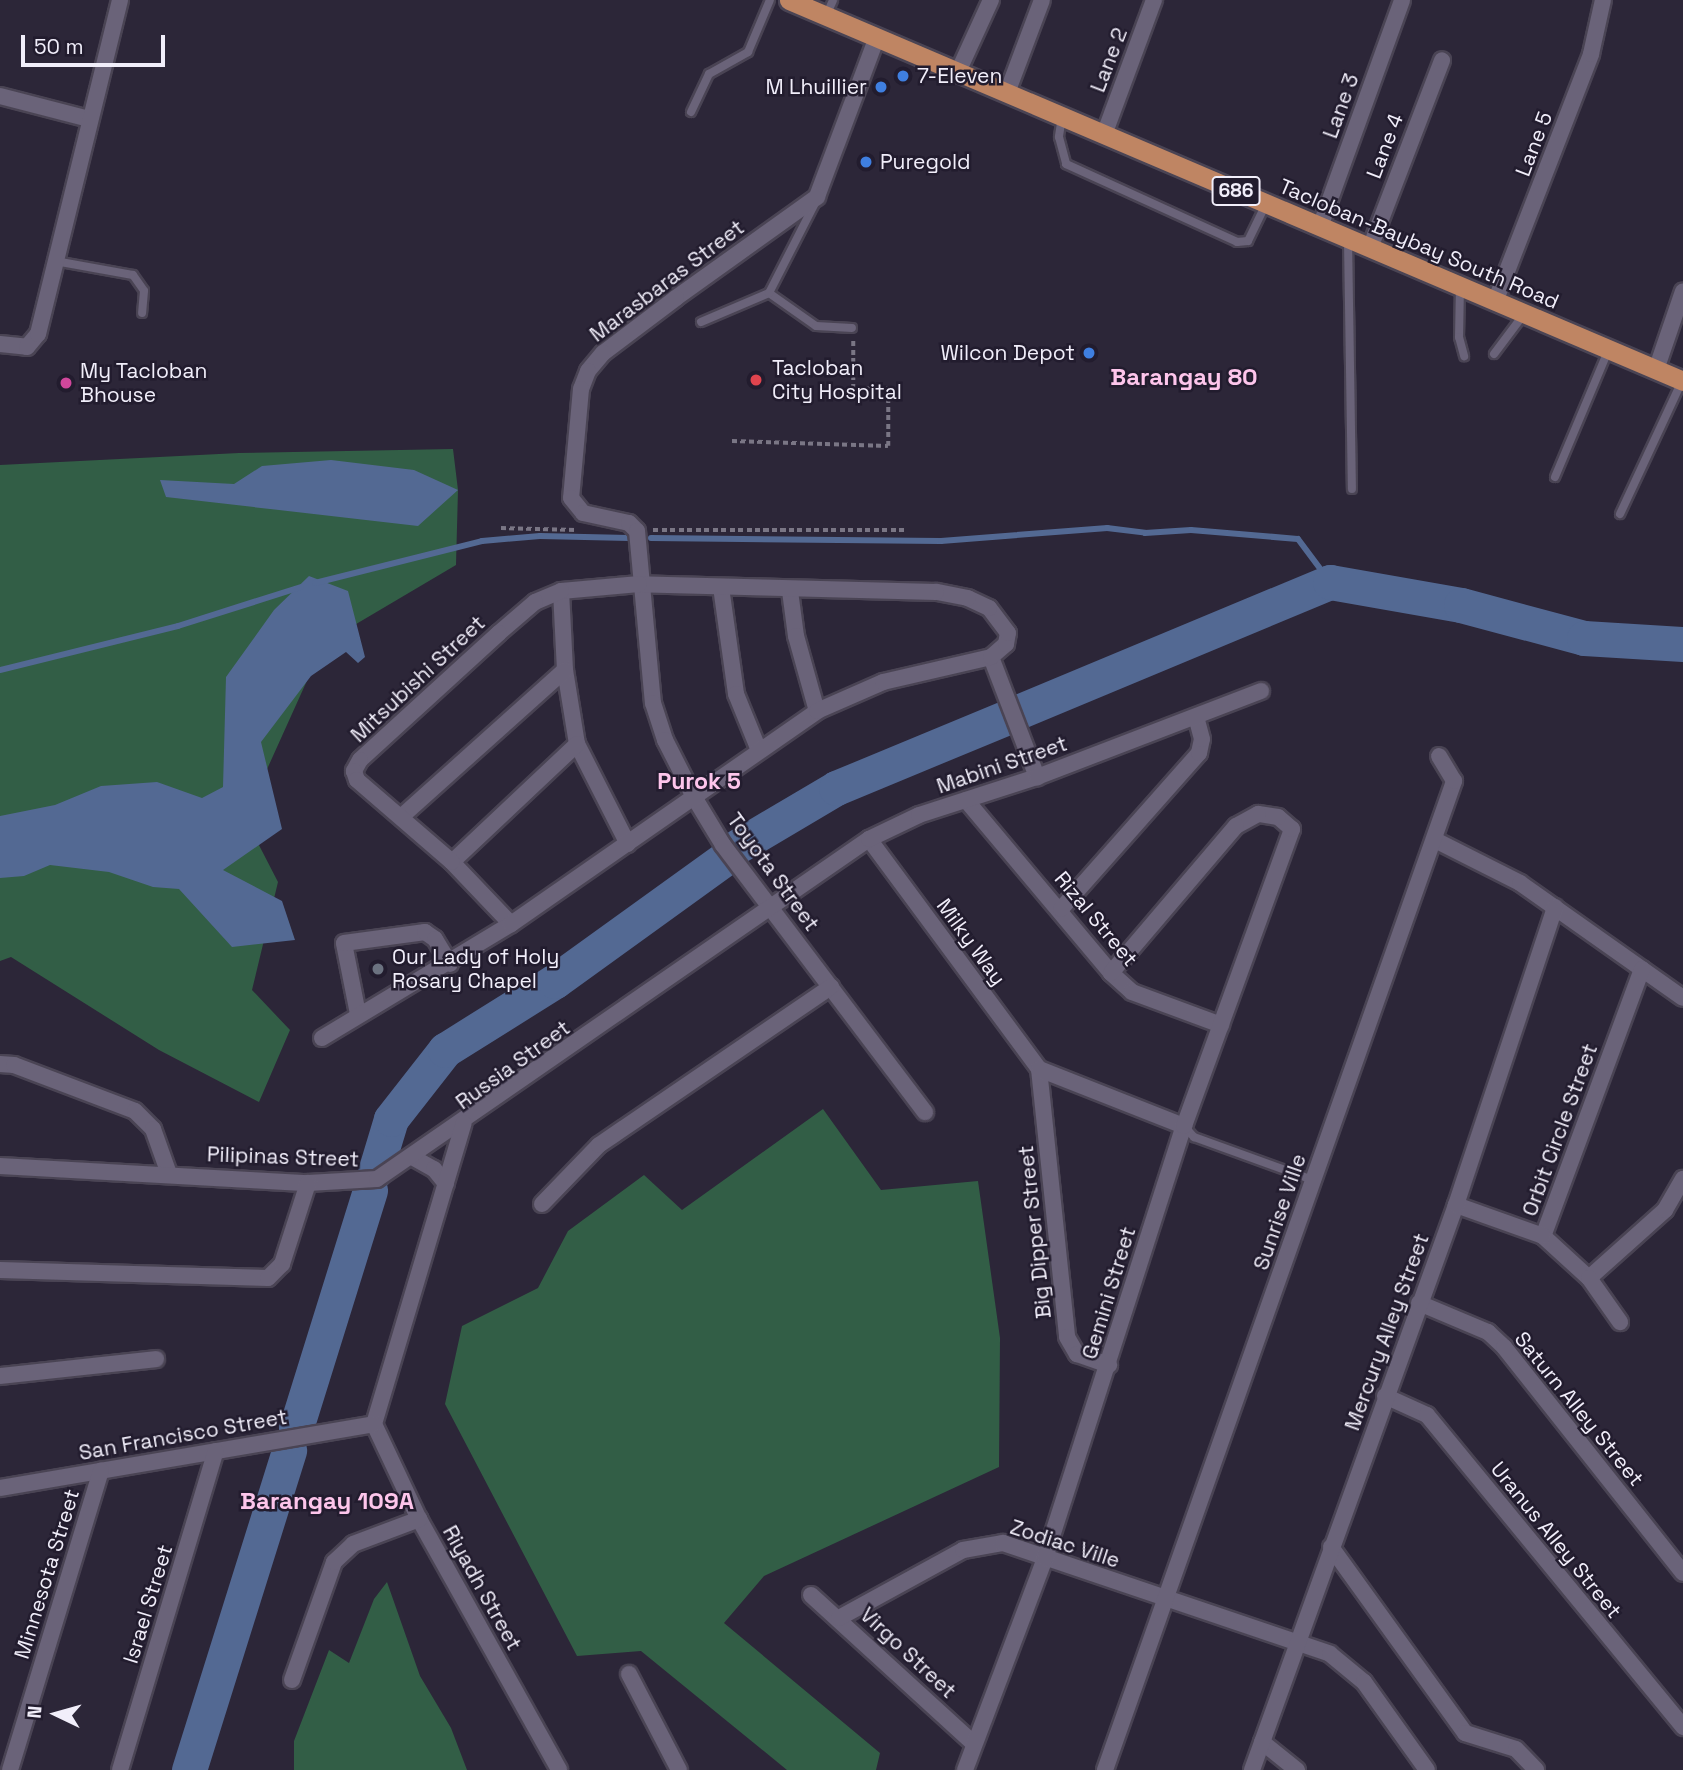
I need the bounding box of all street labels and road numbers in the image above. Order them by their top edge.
street label: Lane 2 [1085,24,1133,96]
street label: Lane 3 [1318,70,1364,142]
street label: Lane 5 [1510,108,1558,180]
street label: Lane 4 [1361,110,1409,182]
street label: Tacloban-Baybay South Road [1275,174,1563,314]
road number: 686 [1212,176,1260,206]
street label: Marasbaras Street [585,215,749,347]
street label: Mitsubishi Street [346,610,490,748]
street label: Mabini Street [933,731,1071,799]
street label: Toyota Street [722,808,824,936]
street label: Rizal Street [1049,866,1143,972]
street label: Milky Way [931,894,1011,990]
street label: Russia Street [451,1015,575,1115]
street label: Orbit Circle Street [1517,1040,1603,1220]
street label: Pilipinas Street [206,1142,360,1172]
street label: Big Dipper Street [1013,1144,1057,1320]
street label: Sunrise Ville [1248,1150,1312,1274]
street label: Gemini Street [1077,1224,1141,1362]
street label: Mercury Alley Street [1340,1230,1434,1434]
street label: Saturn Alley Street [1509,1327,1649,1491]
street label: San Francisco Street [77,1404,289,1466]
street label: Uranus Alley Street [1485,1457,1627,1623]
street label: Minnesota Street [9,1486,85,1662]
street label: Zodiac Ville [1007,1514,1123,1574]
street label: Riyadh Street [437,1521,527,1655]
street label: Israel Street [118,1542,178,1666]
street label: Virgo Street [855,1602,961,1704]

